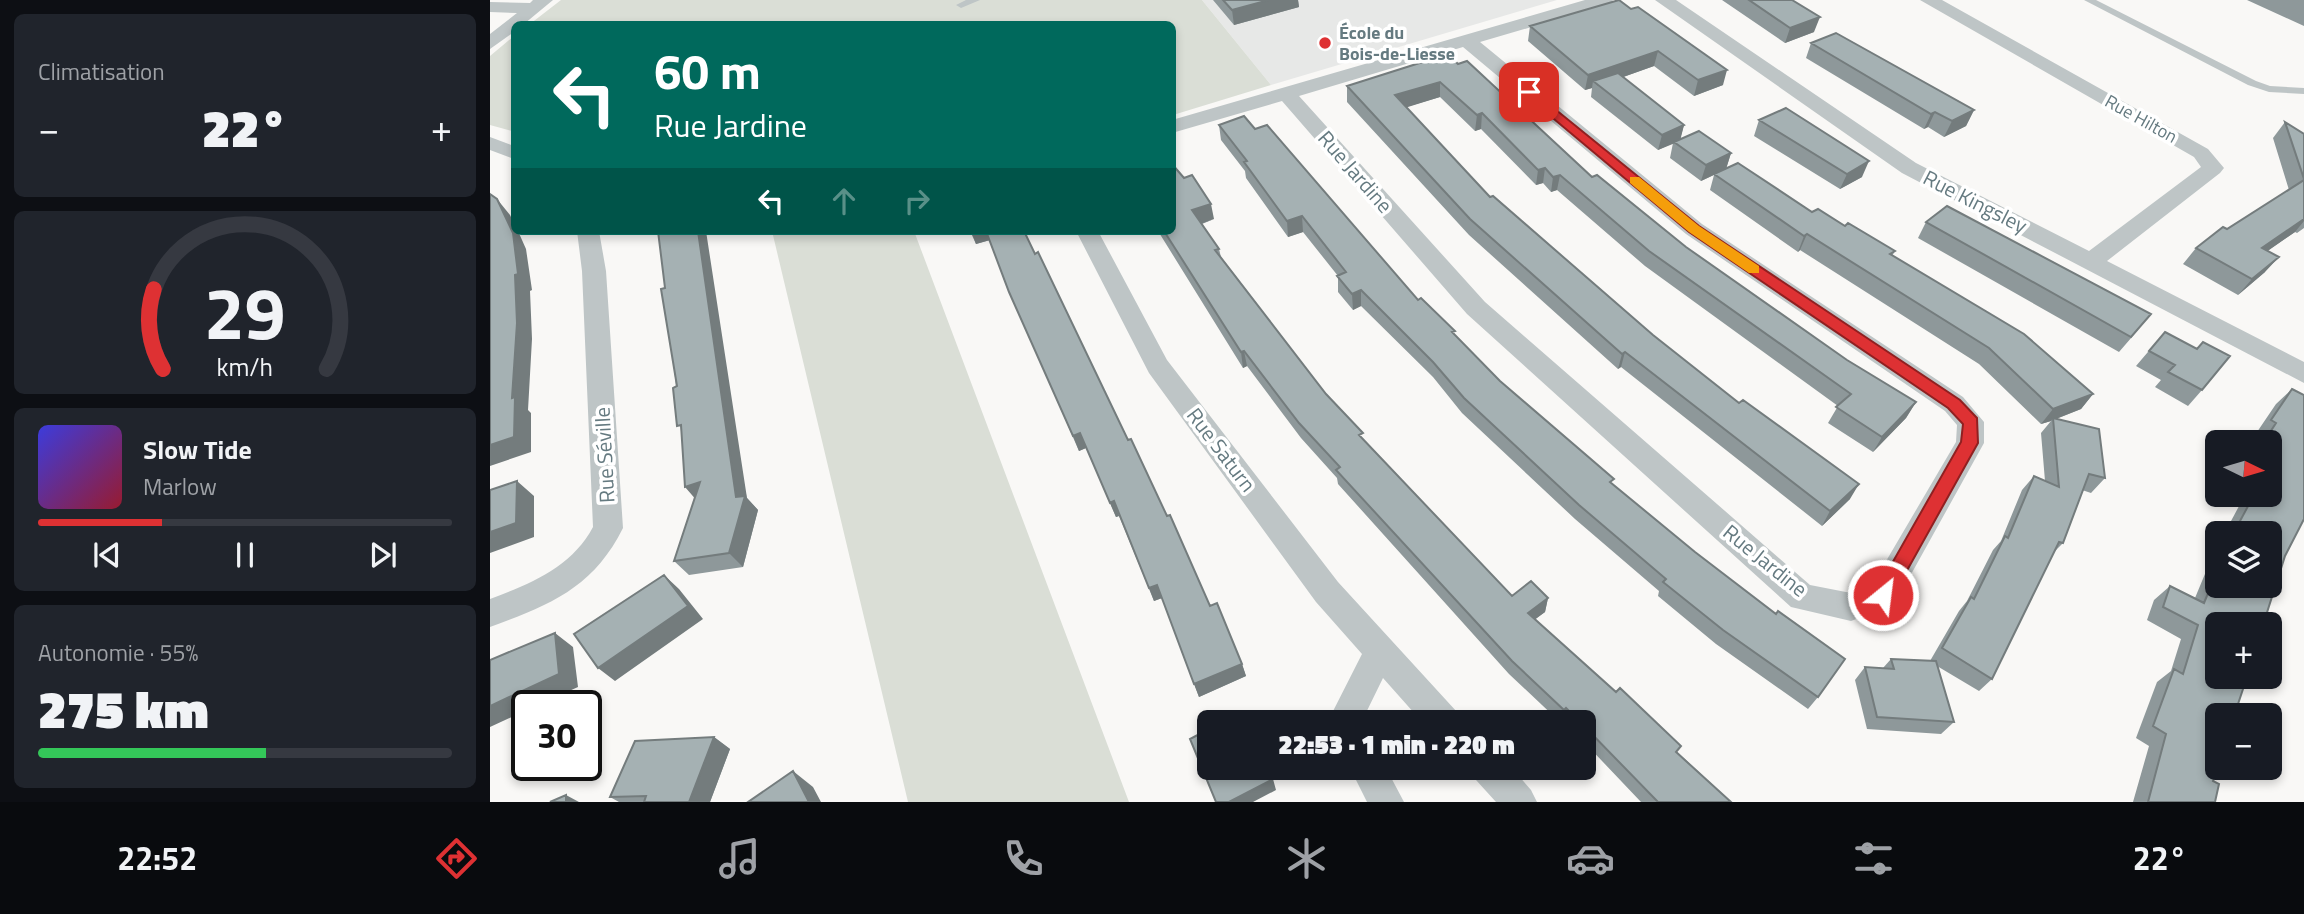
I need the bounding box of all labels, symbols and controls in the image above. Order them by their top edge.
place label: École du Bois-de-Liesse [1339,19,1455,67]
text: 60 m [654,33,761,108]
marker: École du Bois-de-Liesse [1317,35,1333,51]
icon: left [539,49,630,140]
text: Climatisation [38,54,165,89]
pin [1499,62,1559,122]
icon: arrive [1510,73,1548,111]
text: 22° [202,88,288,167]
street label: Rue Hilton [2100,88,2183,150]
text: − [38,99,59,157]
text: + [431,99,452,157]
text: Rue Jardine [654,101,807,149]
street label: Rue Jardine [1311,123,1401,220]
street label: Rue Kingsley [1918,161,2033,241]
icon: left [752,182,790,220]
icon: ahead [825,182,863,220]
icon: right [898,182,936,220]
text: 29 [204,257,286,367]
text: km/h [217,347,273,385]
street label: Rue Saturn [1179,401,1264,498]
street label: Rue Séville [586,406,622,504]
text: Slow Tide [143,430,252,469]
north arrow [2205,430,2282,508]
map controls [2205,430,2282,780]
text: Marlow [143,469,217,504]
street label: Rue Jardine [1717,516,1815,604]
button: layers [2205,521,2282,598]
icon: previous [88,536,126,574]
icon: pause [226,536,264,574]
icon: next [364,536,402,574]
position arrow [1846,558,1920,632]
button: + [2205,612,2282,689]
text: Autonomie · 55% [38,635,198,670]
text: 275 km [38,669,209,748]
speed limit sign: 30 [511,690,602,781]
button: − [2205,703,2282,780]
text: 22:53 · 1 min · 220 m [1278,725,1515,764]
text: 22:52 [117,834,197,882]
icon: directions [432,834,481,883]
icon: music [715,834,764,883]
icon: phone [999,834,1048,883]
icon: climate [1282,834,1331,883]
icon: car [1566,834,1615,883]
icon: filters [1849,834,1898,883]
text: 22° [2133,834,2187,882]

